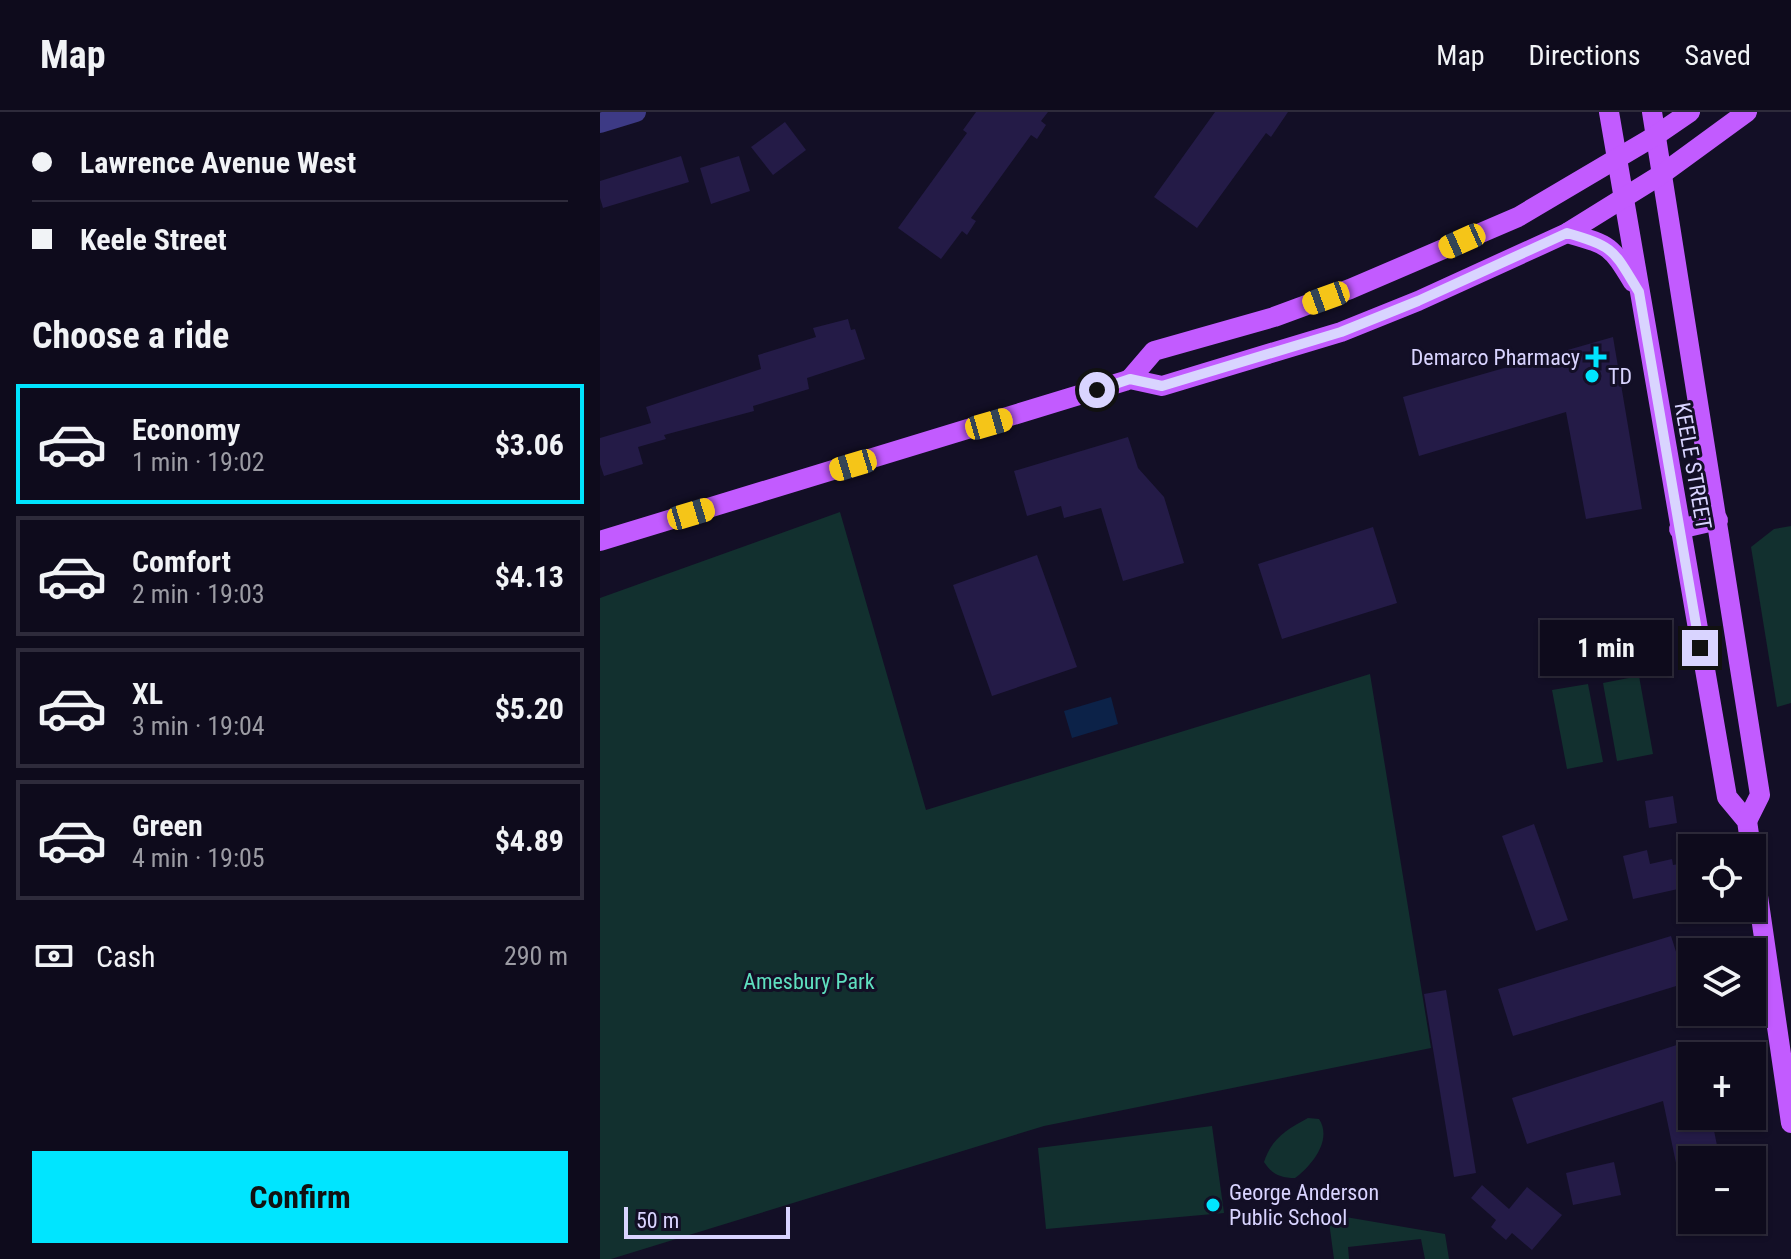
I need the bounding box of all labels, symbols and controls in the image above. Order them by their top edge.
text: Map [40,33,106,77]
text: Map [1436,39,1485,72]
text: Directions [1529,39,1640,72]
text: Saved [1684,39,1751,72]
text: Lawrence Avenue West [80,145,356,180]
car [1435,220,1489,262]
text: Keele Street [80,222,227,257]
car [1299,279,1353,317]
text: Choose a ride [32,315,229,357]
place label: Demarco Pharmacy [1411,345,1580,370]
marker: Demarco Pharmacy [1587,348,1605,366]
place label: TD [1608,364,1632,389]
marker: TD [1583,367,1601,385]
route start [1079,372,1115,408]
street label: KEELE STREET [1670,401,1716,531]
car [963,406,1015,442]
icon: car [36,408,108,480]
text: Economy [132,412,240,447]
text: $3.06 [495,427,564,462]
text: 1 min · 19:02 [132,447,265,477]
car [827,447,879,483]
car [665,496,717,532]
icon: car [36,540,108,612]
text: Comfort [132,544,231,579]
text: $4.13 [495,559,564,594]
text: 2 min · 19:03 [132,579,265,609]
callout: 1 min [1540,620,1672,676]
route end [1682,630,1718,666]
text: 1 min [1577,633,1635,663]
icon: car [36,672,108,744]
text: XL [132,676,163,711]
text: $5.20 [495,691,564,726]
text: 3 min · 19:04 [132,711,265,741]
icon: car [36,804,108,876]
text: Green [132,808,203,843]
text: $4.89 [495,823,564,858]
map controls [1678,834,1766,1234]
button: locate [1678,834,1766,922]
text: 4 min · 19:05 [132,843,265,873]
icon: cash [32,934,76,978]
button: layers [1678,938,1766,1026]
text: Cash [96,939,156,974]
text: 290 m [504,941,568,971]
park label: Amesbury Park [743,969,875,994]
button: + [1678,1042,1766,1130]
button: − [1678,1146,1766,1234]
button: Confirm [32,1151,568,1243]
place label: George Anderson Public School [1229,1180,1379,1230]
marker: George Anderson Public School [1204,1196,1222,1214]
scale bar [624,1203,790,1239]
text: 50 m [636,1208,679,1233]

